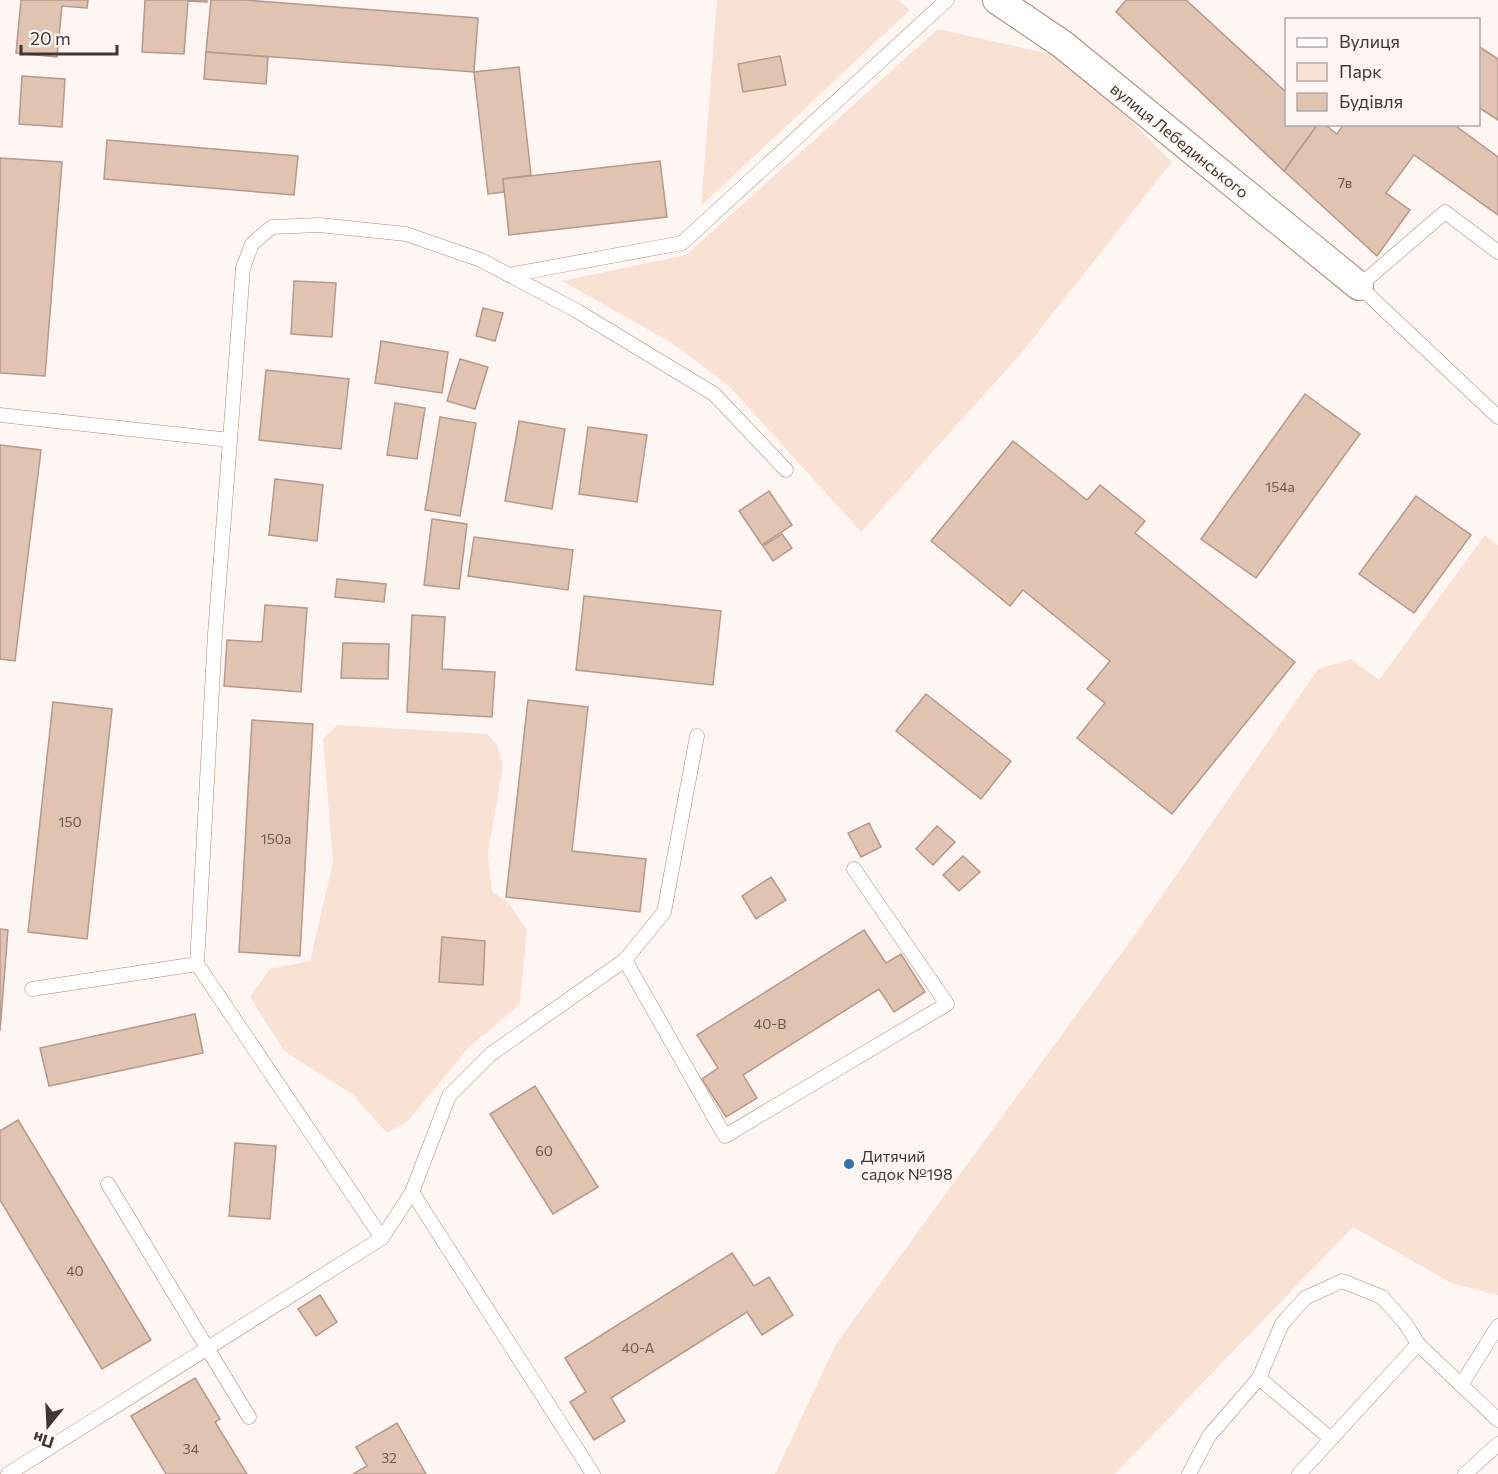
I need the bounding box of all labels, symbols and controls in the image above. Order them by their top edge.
scale bar [21,18,117,56]
legend [1285,18,1480,126]
text: 20 m [30,27,71,49]
text: Вулиця [1339,30,1400,52]
text: Парк [1339,60,1382,82]
street label: вулиця Лебединського [1107,78,1253,202]
text: Будівля [1339,90,1403,112]
house number: 7в [1338,174,1352,191]
house number: 154а [1265,478,1295,495]
house number: 150 [58,813,82,830]
house number: 150а [261,830,291,847]
house number: 40-В [754,1015,786,1032]
house number: 60 [535,1142,553,1159]
place label: Дитячий садок №198 [861,1146,953,1183]
marker: Дитячий садок №198 [842,1157,856,1171]
house number: 40 [66,1262,84,1279]
house number: 40-А [622,1339,655,1356]
north arrow [18,1396,78,1456]
text: Пн [30,1428,56,1453]
house number: 34 [183,1440,200,1457]
house number: 32 [381,1449,397,1466]

